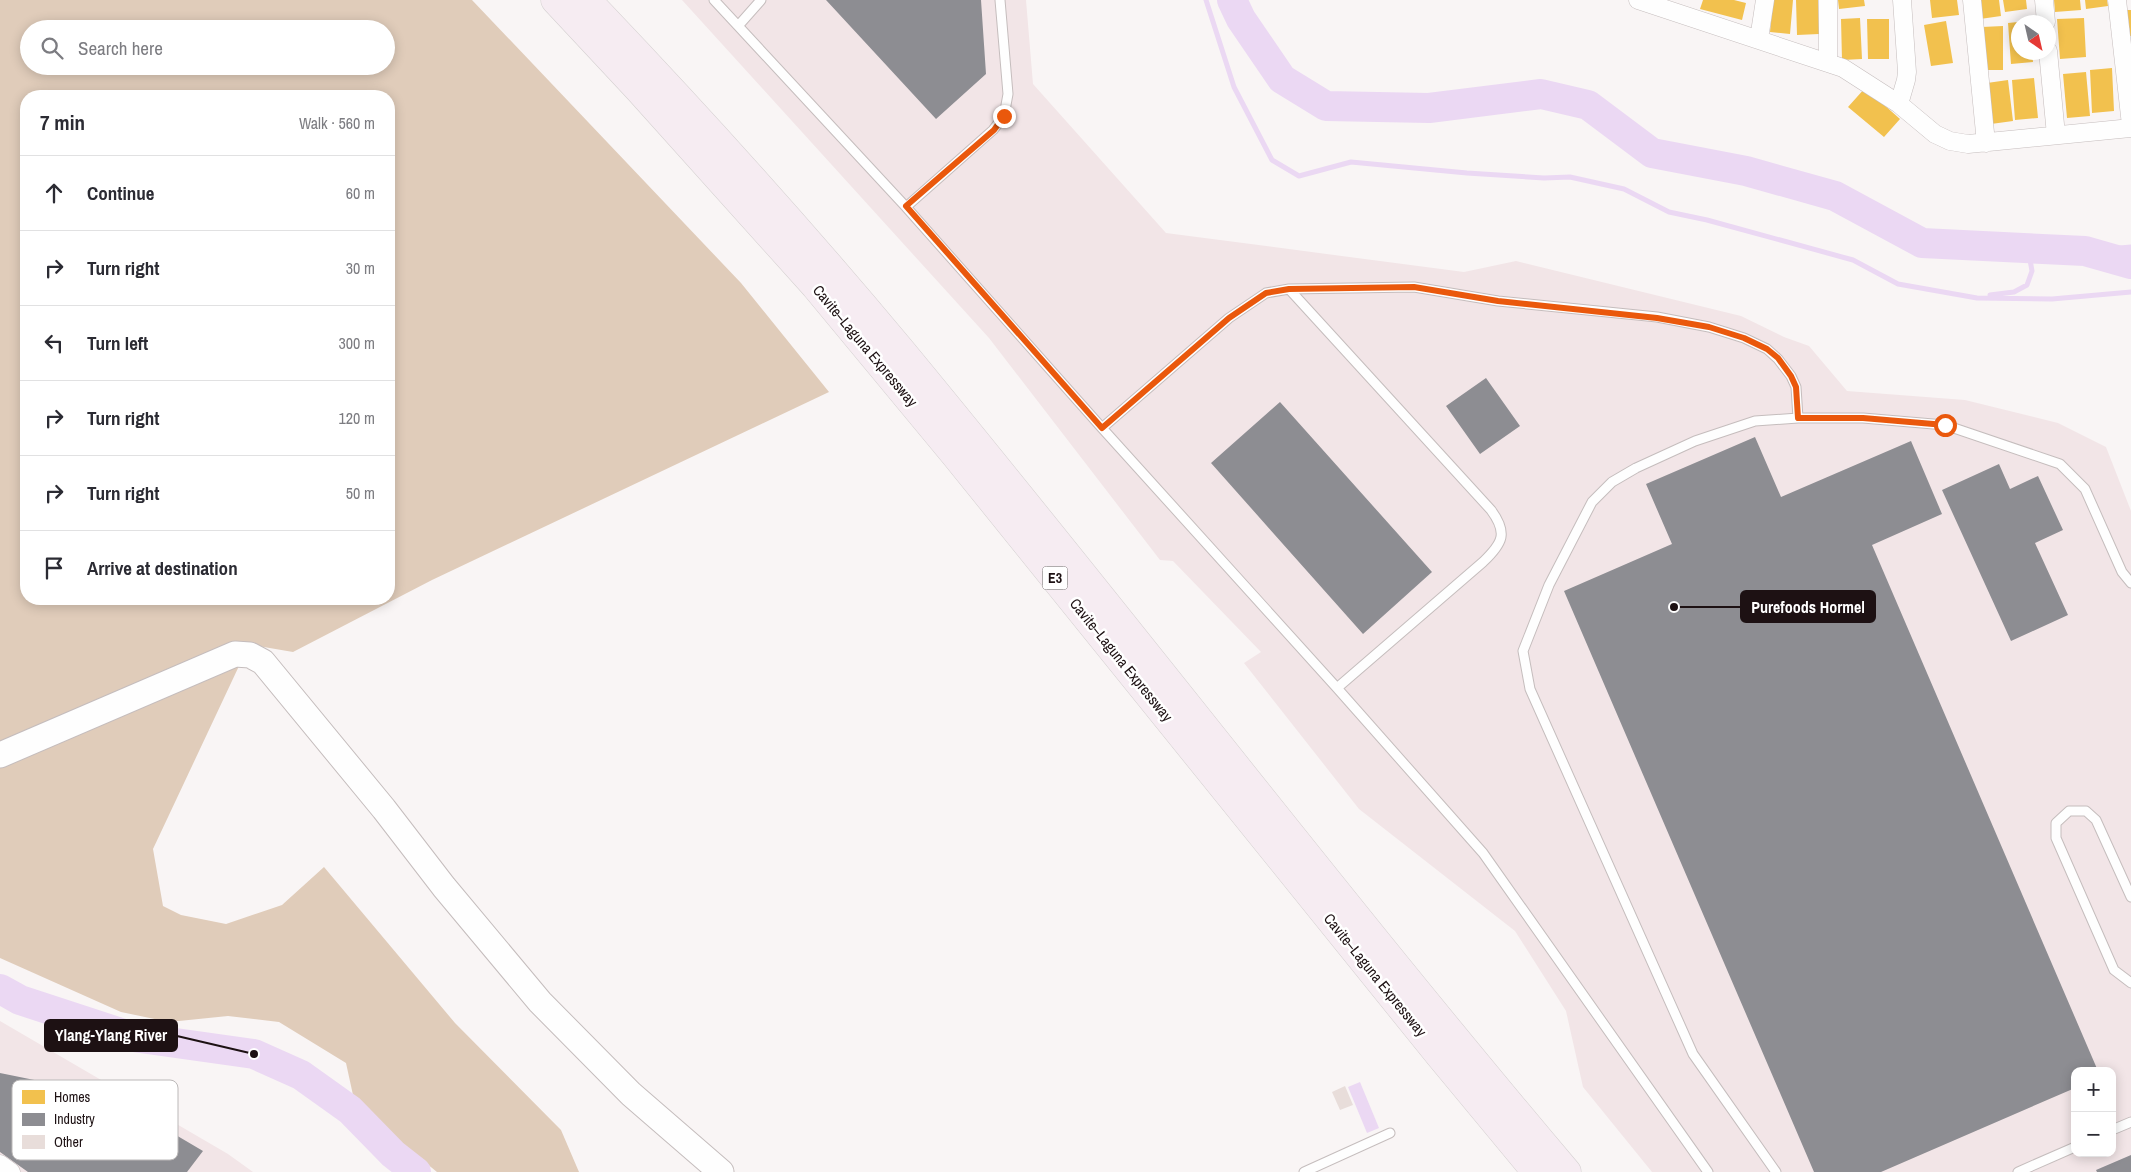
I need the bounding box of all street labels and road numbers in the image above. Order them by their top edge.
street label: Cavite–Laguna Expressway [808,280,923,412]
road number: E3 [1042,566,1068,590]
street label: Cavite–Laguna Expressway [1065,594,1178,726]
street label: Cavite–Laguna Expressway [1319,909,1432,1041]

